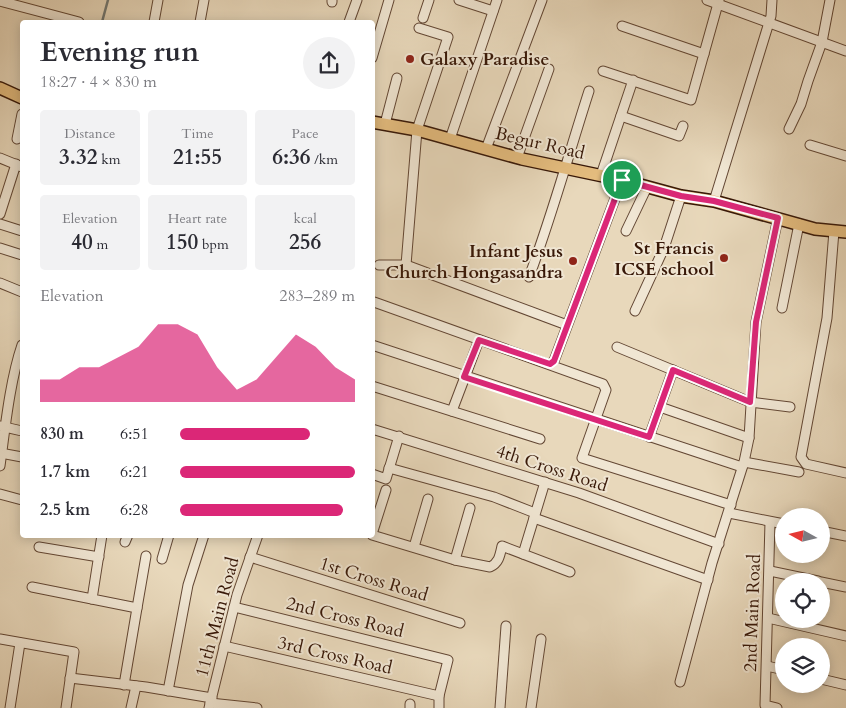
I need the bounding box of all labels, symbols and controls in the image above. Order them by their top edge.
text: Evening run [40,33,199,71]
button: share [303,37,355,89]
place label: Galaxy Paradise [420,47,549,72]
marker: Galaxy Paradise [404,53,416,65]
text: 18:27 · 4 × 830 m [40,71,157,93]
street label: Begur Road [493,121,588,166]
text: Distance [64,124,115,143]
text: Time [181,124,214,143]
text: Pace [292,124,319,143]
text: 3.32 [59,143,97,172]
text: 21:55 [173,143,222,172]
text: 6:36 [272,143,311,172]
text: km [97,150,121,169]
text: /km [311,150,338,169]
pin [601,159,643,201]
icon: arrive [608,166,636,194]
text: Elevation [62,209,118,228]
text: Heart rate [168,209,227,228]
text: kcal [293,209,317,228]
text: 40 [71,228,93,257]
text: 150 [166,228,198,257]
text: 256 [289,228,321,257]
text: m [93,235,108,254]
text: bpm [198,235,229,254]
place label: St Francis ICSE school [614,236,714,282]
place label: Infant Jesus Church Hongasandra [385,239,563,285]
marker: St Francis ICSE school [718,252,730,264]
marker: Infant Jesus Church Hongasandra [567,255,579,267]
text: Elevation [40,285,104,307]
text: 283–289 m [279,285,355,307]
text: 830 m [40,423,84,445]
text: 6:51 [120,423,149,445]
street label: 4th Cross Road [493,439,611,498]
text: 1.7 km [40,461,90,483]
text: 6:21 [120,461,149,483]
text: 2.5 km [40,499,90,521]
text: 6:28 [120,499,149,521]
north arrow [775,508,830,562]
map controls [775,508,830,693]
street label: 1st Cross Road [317,551,432,608]
street label: 2nd Main Road [738,553,767,673]
street label: 11th Main Road [189,554,246,680]
button: locate [775,573,830,628]
street label: 2nd Cross Road [283,591,407,644]
street label: 3rd Cross Road [275,630,395,681]
button: layers [775,638,830,693]

